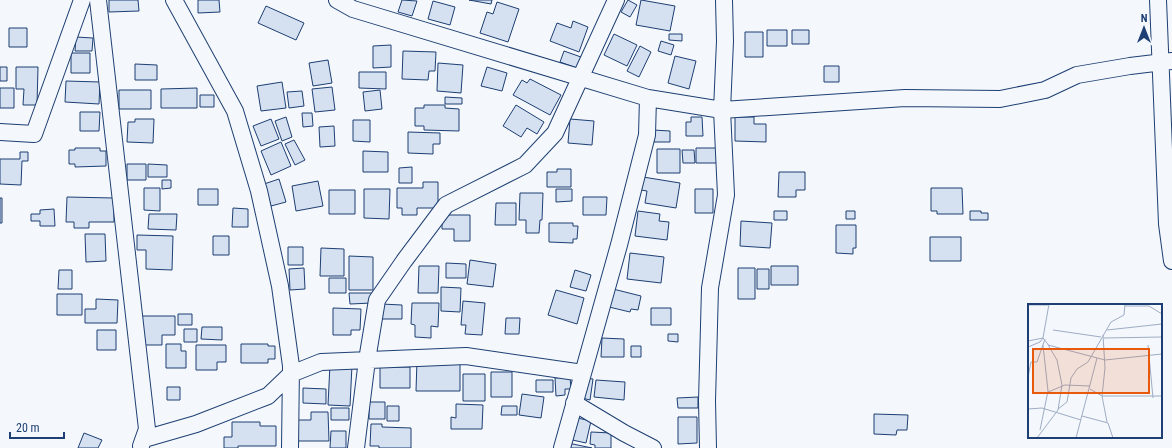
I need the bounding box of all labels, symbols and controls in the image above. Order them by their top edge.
north arrow [1124,8,1164,48]
text: N [1141,12,1148,25]
inset map [1028,304,1162,438]
scale bar [10,414,64,440]
text: 20 m [16,421,40,435]

